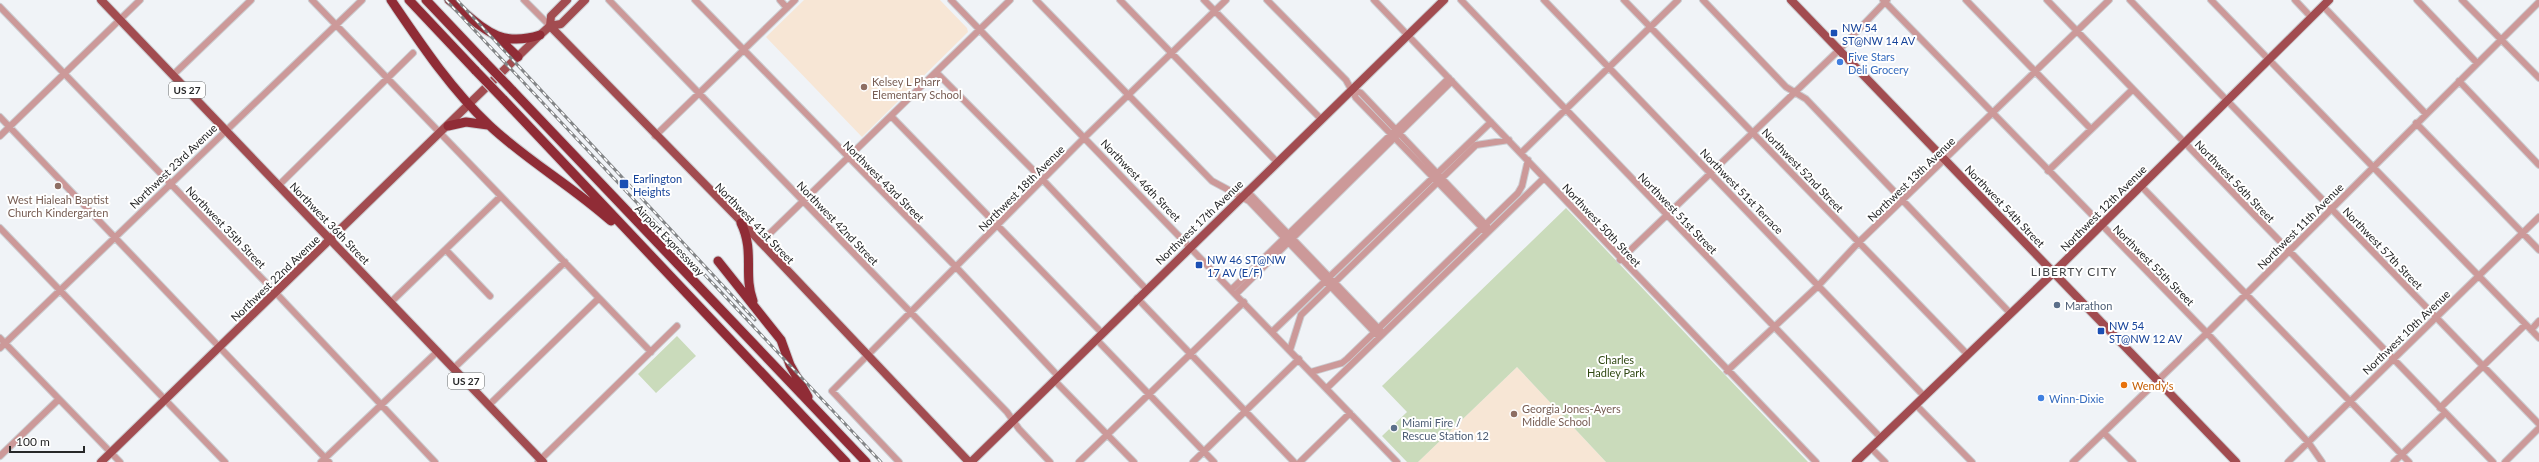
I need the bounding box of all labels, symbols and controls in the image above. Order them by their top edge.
place label: NW 54 ST@NW 14 AV [1842,21,1916,47]
marker: NW 54 ST@NW 14 AV [1829,28,1839,38]
place label: Five Stars Deli Grocery [1848,50,1909,76]
marker: Five Stars Deli Grocery [1835,57,1845,67]
place label: Kelsey L Pharr Elementary School [872,75,962,101]
road number: US 27 [169,82,205,98]
marker: Kelsey L Pharr Elementary School [859,82,869,92]
street label: Northwest 23rd Avenue [127,121,219,211]
street label: Northwest 52nd Street [1760,125,1846,215]
street label: Northwest 13th Avenue [1865,134,1957,224]
street label: Northwest 46th Street [1098,136,1184,224]
street label: Northwest 56th Street [2192,137,2278,225]
street label: Northwest 43rd Street [841,138,927,224]
street label: Northwest 18th Avenue [975,142,1067,234]
street label: Northwest 51st Terrace [1698,146,1786,237]
street label: Northwest 54th Street [1962,162,2048,250]
street label: Northwest 12th Avenue [2057,162,2149,254]
street label: Northwest 51st Street [1636,170,1720,256]
place label: Earlington Heights [633,172,682,198]
street label: Northwest 17th Avenue [1153,177,1245,267]
marker: Earlington Heights [618,178,630,190]
street label: Northwest 42nd Street [795,178,881,268]
street label: Northwest 36th Street [287,179,373,267]
street label: Northwest 41st Street [713,180,797,266]
street label: Northwest 11th Avenue [2254,180,2346,272]
marker: West Hialeah Baptist Church Kindergarten [53,181,63,191]
street label: Northwest 50th Street [1560,181,1644,269]
street label: Northwest 35th Street [183,183,269,271]
place label: West Hialeah Baptist Church Kindergarten [7,193,109,219]
street label: Airport Expressway [633,202,708,279]
street label: Northwest 57th Street [2340,204,2426,292]
street label: Northwest 55th Street [2111,222,2197,308]
street label: Northwest 22nd Avenue [228,232,322,324]
place label: NW 46 ST@NW 17 AV (E/F) [1207,253,1287,279]
marker: NW 46 ST@NW 17 AV (E/F) [1194,260,1204,270]
district label: LIBERTY CITY [2031,264,2117,279]
street label: Northwest 10th Avenue [2360,287,2452,377]
place label: Marathon [2065,299,2112,312]
marker: Marathon [2052,300,2062,310]
place label: NW 54 ST@NW 12 AV [2109,319,2183,345]
marker: NW 54 ST@NW 12 AV [2096,326,2106,336]
park label: Charles Hadley Park [1587,353,1645,379]
road number: US 27 [448,373,484,389]
place label: Wendy's [2132,379,2174,392]
marker: Wendy's [2119,380,2129,390]
place label: Winn-Dixie [2049,392,2104,405]
marker: Winn-Dixie [2036,393,2046,403]
place label: Georgia Jones-Ayers Middle School [1522,402,1621,428]
marker: Georgia Jones-Ayers Middle School [1509,409,1519,419]
place label: Miami Fire / Rescue Station 12 [1402,416,1489,442]
marker: Miami Fire / Rescue Station 12 [1389,423,1399,433]
scale bar [10,428,84,454]
text: 100 m [16,434,50,449]

